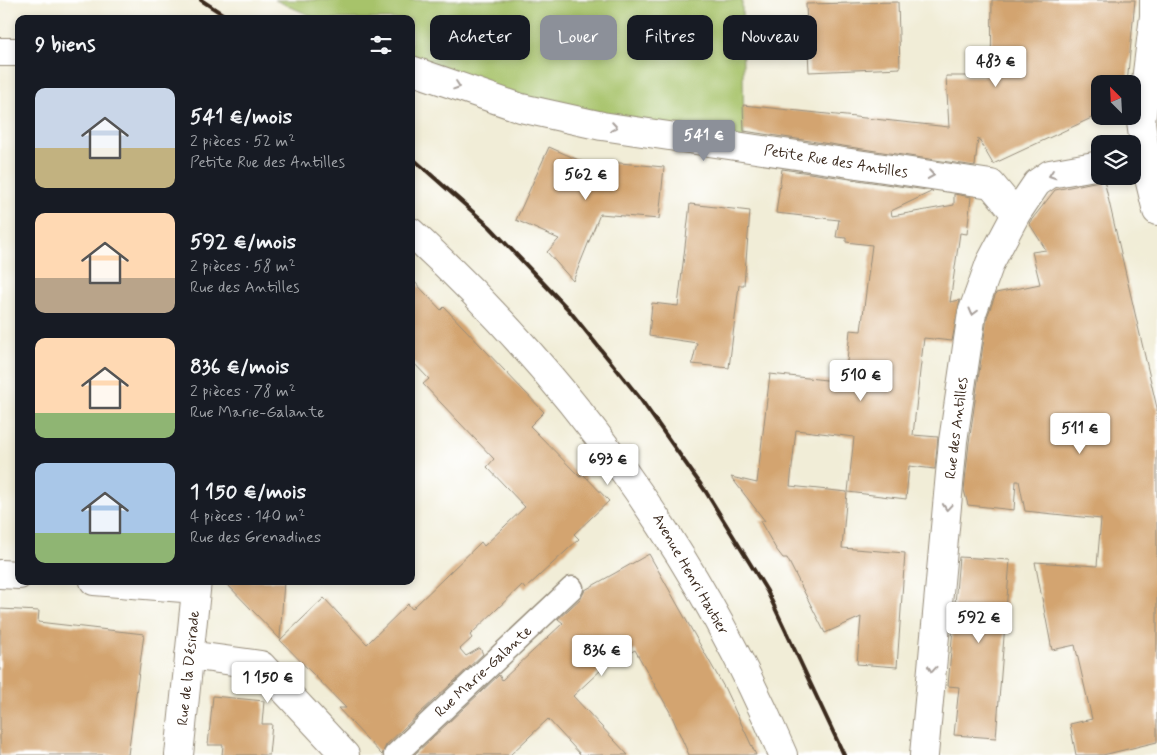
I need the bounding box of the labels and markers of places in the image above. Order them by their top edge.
pin: 483 € [961,46,1031,88]
pin: 541 € [669,120,739,162]
pin: 562 € [551,158,621,201]
pin: 510 € [826,360,896,402]
pin: 511 € [1045,412,1115,455]
pin: 693 € [573,444,643,486]
pin: 592 € [944,602,1014,644]
pin: 836 € [567,634,637,677]
pin: 1 150 € [222,662,314,704]

